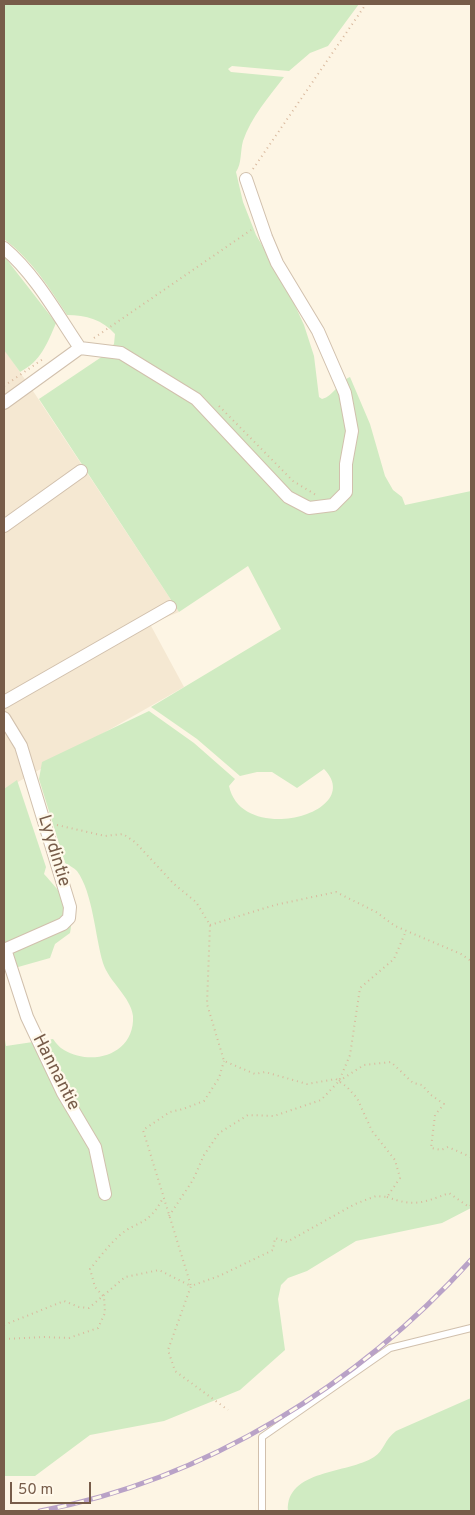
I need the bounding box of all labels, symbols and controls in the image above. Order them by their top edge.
street label: Lyydintie [32,812,74,890]
street label: Hannantie [27,1031,83,1115]
scale bar [12,1472,94,1504]
text: 50 m [18,1481,53,1500]

